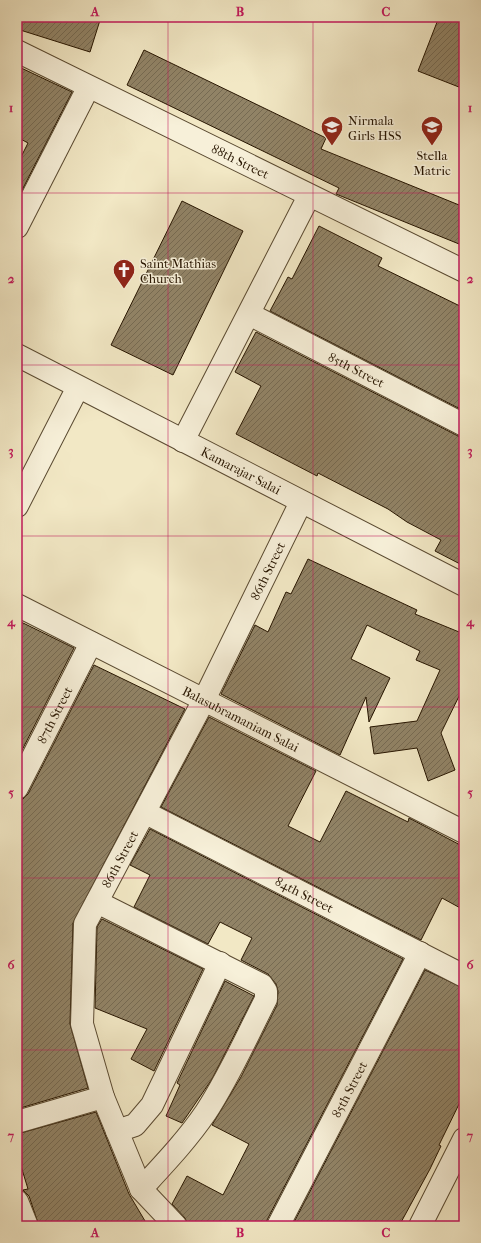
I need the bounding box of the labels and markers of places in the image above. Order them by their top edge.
place label: Nirmala Girls HSS [348,113,402,143]
school or university icon: Nirmala Girls HSS [319,114,345,147]
school or university icon: Stella Matric [419,114,445,147]
place label: Stella Matric [413,148,451,178]
place label: Saint Mathias Church [140,256,216,286]
church icon: Saint Mathias Church [111,257,137,290]

